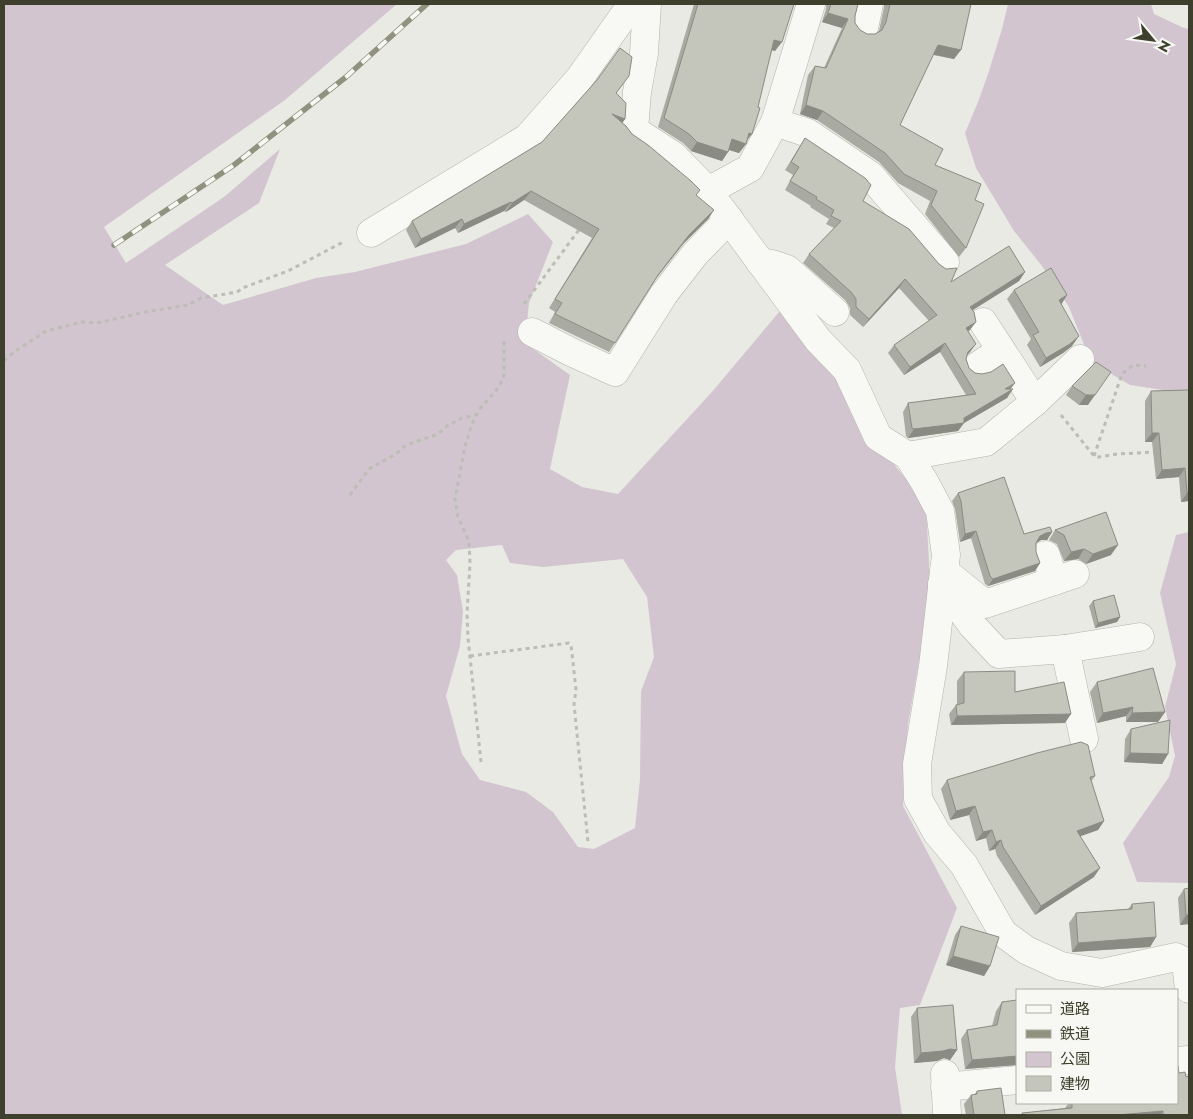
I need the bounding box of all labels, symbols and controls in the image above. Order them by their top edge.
north arrow [1128,15,1178,65]
text: N [1153,37,1176,56]
legend [1016,989,1178,1104]
text: 道路 [1060,998,1090,1020]
text: 鉄道 [1060,1023,1090,1045]
text: 公園 [1060,1048,1090,1070]
text: 建物 [1060,1073,1090,1095]

